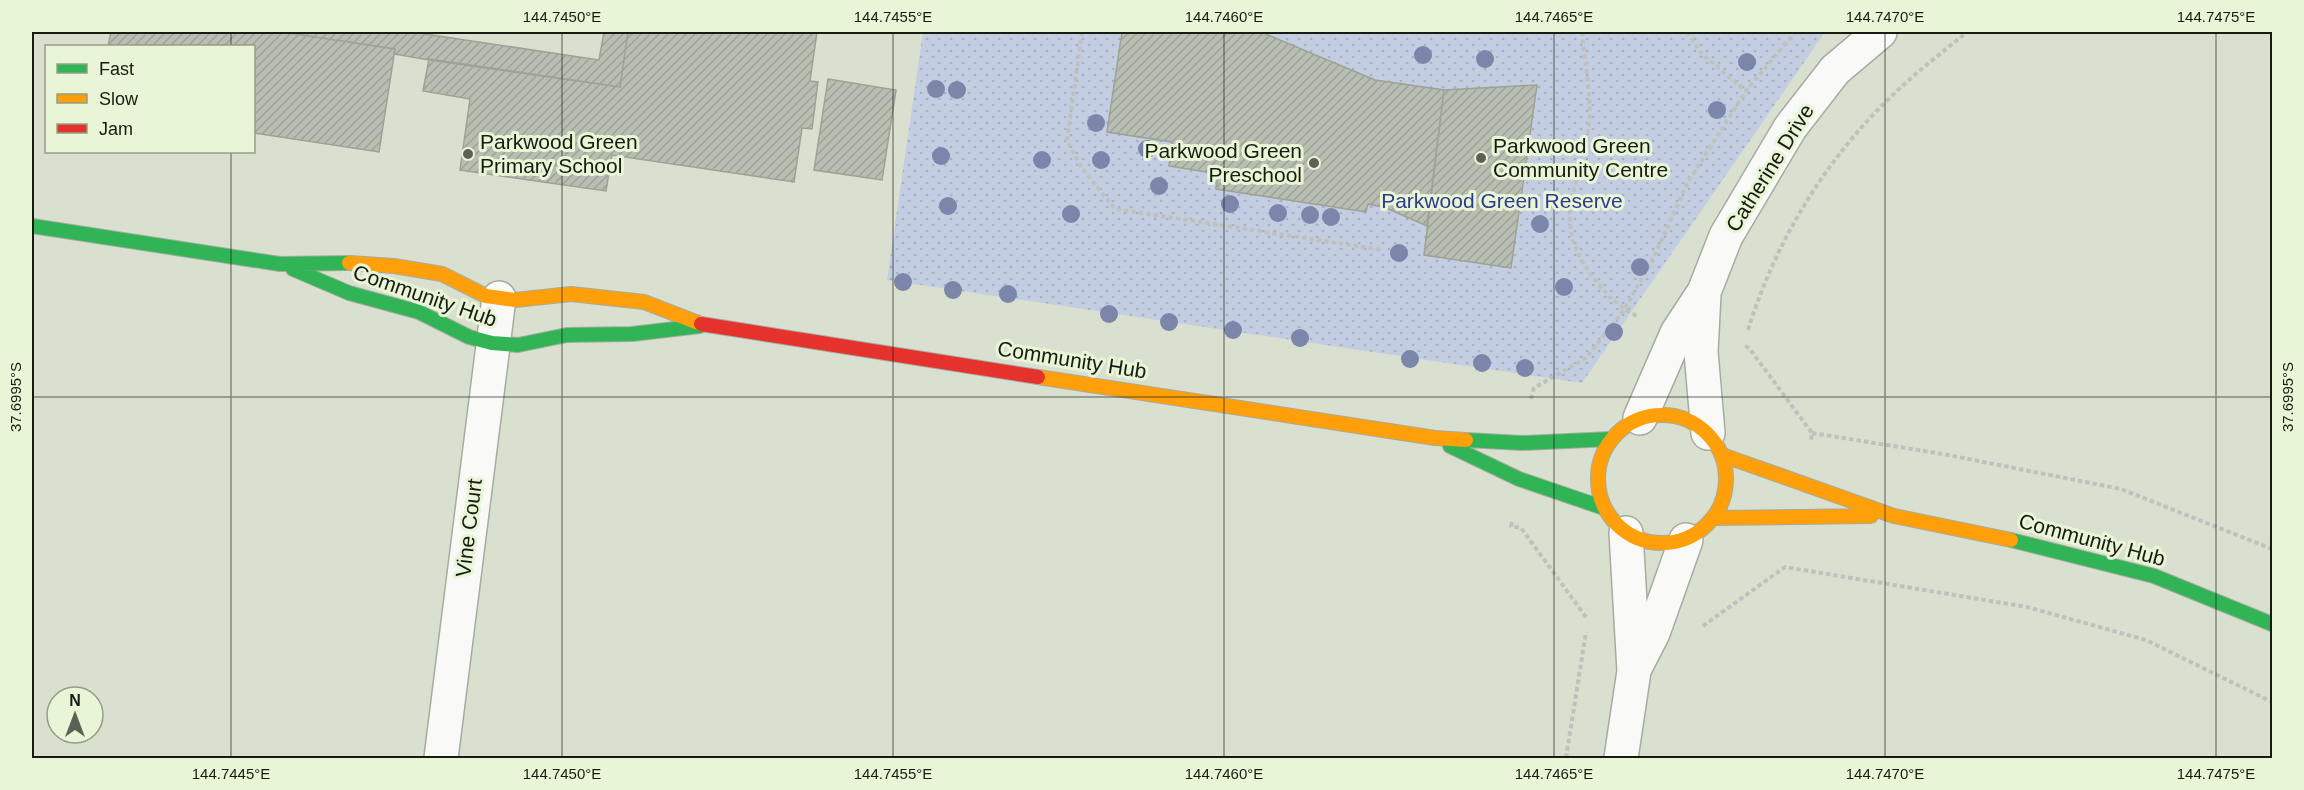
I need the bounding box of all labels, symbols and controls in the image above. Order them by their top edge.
text: 144.7450°E [523,8,601,25]
text: 144.7455°E [854,8,932,25]
text: 144.7460°E [1185,8,1263,25]
text: 144.7465°E [1515,8,1593,25]
text: 144.7470°E [1846,8,1924,25]
text: 144.7475°E [2177,8,2255,25]
legend [45,45,255,153]
text: Fast [99,59,134,79]
text: Slow [99,89,139,109]
street label: Catherine Drive [1721,100,1818,236]
text: Jam [99,119,133,139]
place label: Parkwood Green Primary School [480,130,638,177]
place label: Parkwood Green Community Centre [1493,134,1668,181]
place label: Parkwood Green Preschool [1144,139,1302,186]
marker: Parkwood Green Primary School [461,147,475,161]
marker: Parkwood Green Community Centre [1474,151,1488,165]
marker: Parkwood Green Preschool [1307,156,1321,170]
park label: Parkwood Green Reserve [1381,189,1623,212]
street label: Community Hub [350,260,500,331]
street label: Community Hub [996,336,1148,383]
text: 37.6995°S [7,362,24,432]
text: 37.6995°S [2279,362,2296,432]
street label: Vine Court [451,477,486,578]
street label: Community Hub [2016,509,2168,570]
north arrow [45,685,105,745]
text: N [69,692,81,709]
text: 144.7445°E [192,765,270,782]
text: 144.7450°E [523,765,601,782]
text: 144.7455°E [854,765,932,782]
text: 144.7460°E [1185,765,1263,782]
text: 144.7465°E [1515,765,1593,782]
text: 144.7470°E [1846,765,1924,782]
text: 144.7475°E [2177,765,2255,782]

